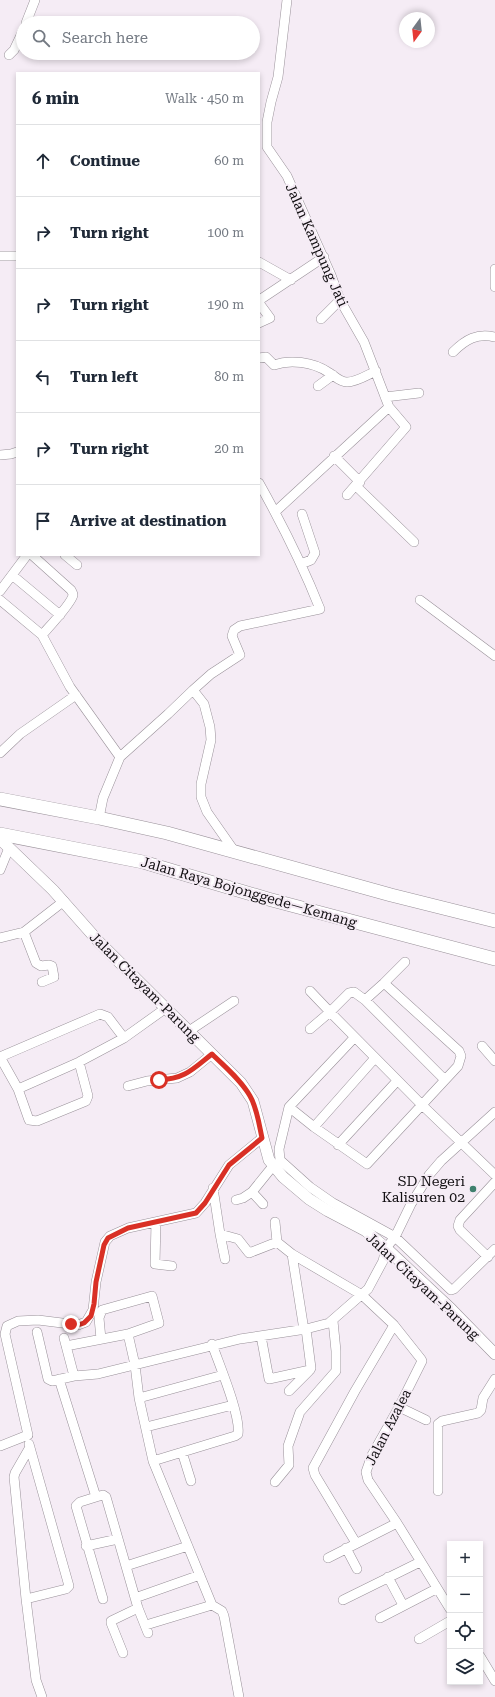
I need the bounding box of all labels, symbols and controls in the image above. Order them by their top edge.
north arrow [399,12,435,48]
search box [16,16,260,60]
icon: search [30,27,52,49]
text: Search here [62,29,148,47]
text: 6 min [32,88,79,108]
text: Walk · 450 m [165,91,244,106]
icon: ahead [32,150,54,172]
text: Continue [70,152,140,170]
text: 60 m [214,153,244,168]
street label: Jalan Kampung Jati [283,181,352,310]
icon: right [32,222,54,244]
text: Turn right [70,224,149,242]
text: 100 m [207,225,244,240]
icon: right [32,294,54,316]
text: Turn right [70,296,149,314]
text: 190 m [207,297,244,312]
icon: left [32,366,54,388]
text: Turn left [70,368,138,386]
text: 80 m [214,369,244,384]
icon: right [32,438,54,460]
text: Turn right [70,440,149,458]
text: 20 m [214,441,244,456]
icon: arrive [32,510,54,532]
text: Arrive at destination [70,512,226,530]
street label: Jalan Raya Bojonggede—Kemang [139,853,359,931]
street label: Jalan Citayam-Parung [87,929,203,1045]
route start [150,1071,168,1089]
place label: SD Negeri Kalisuren 02 [382,1173,466,1205]
marker: SD Negeri Kalisuren 02 [468,1184,478,1194]
street label: Jalan Citayam-Parung [363,1229,483,1343]
route end [62,1315,80,1333]
street label: Jalan Azalea [362,1386,414,1468]
map controls [447,1541,483,1685]
button: + [447,1541,483,1577]
button: − [447,1577,483,1613]
button: locate [447,1613,483,1649]
button: layers [447,1649,483,1685]

